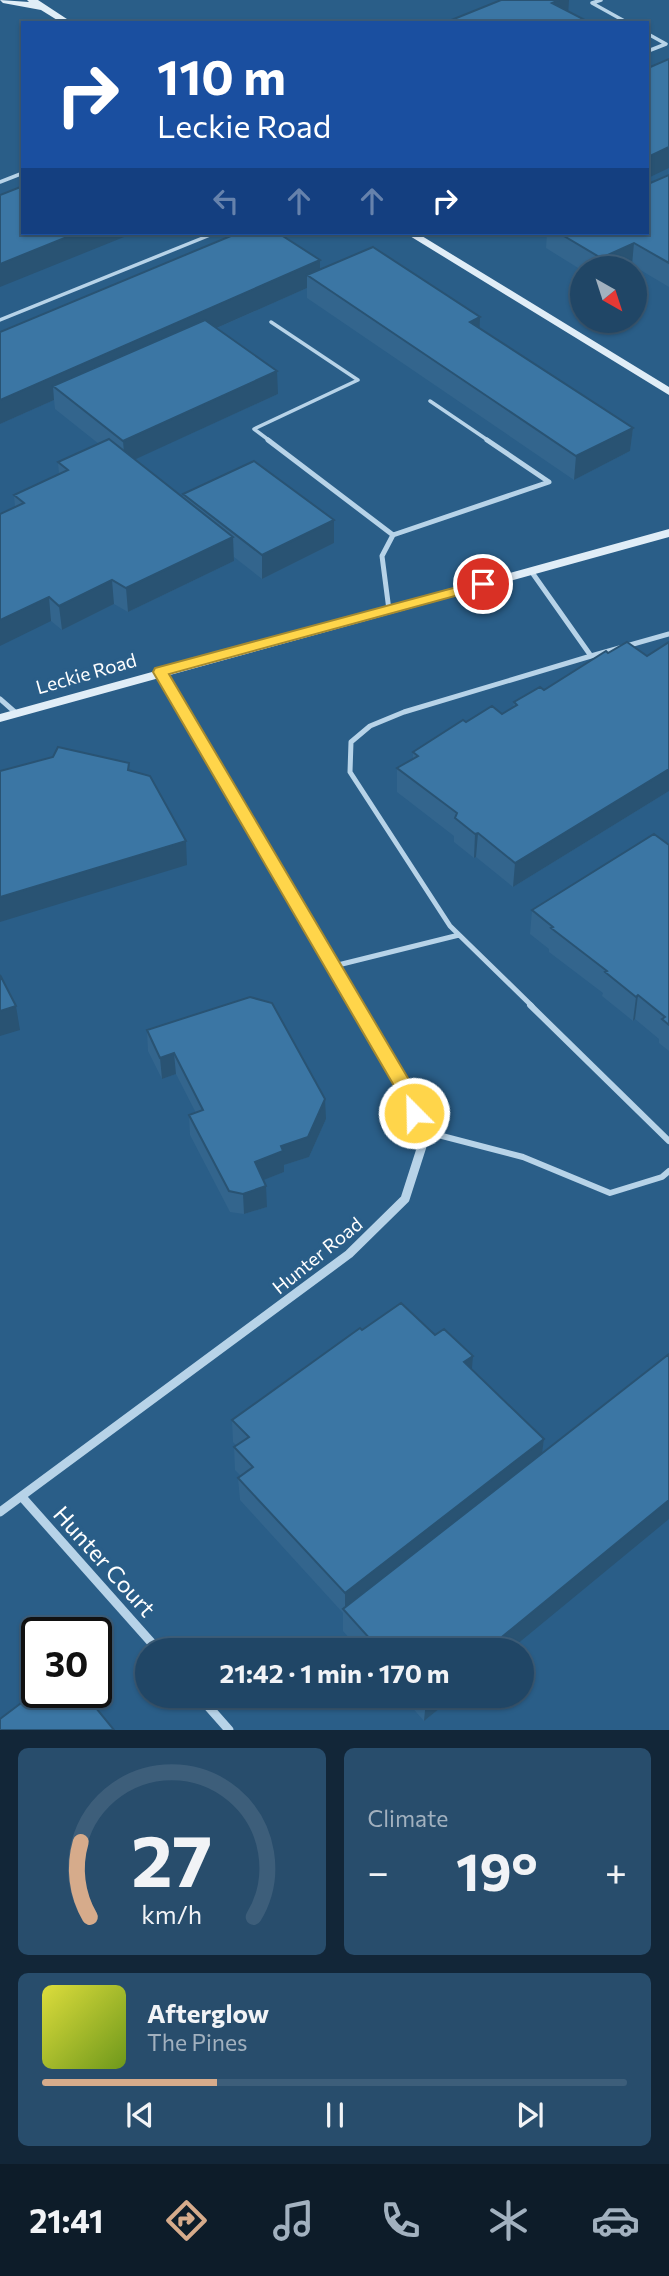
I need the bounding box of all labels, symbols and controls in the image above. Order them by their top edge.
text: 110 m [157,45,286,105]
icon: right [42,49,133,140]
text: Leckie Road [157,105,331,145]
icon: left [207,182,245,220]
icon: ahead [280,182,318,220]
icon: ahead [353,182,391,220]
icon: right [426,182,464,220]
north arrow [570,256,648,332]
map controls [570,256,647,333]
pin [453,554,513,614]
icon: arrive [464,565,502,603]
street label: Leckie Road [33,648,139,698]
position arrow [377,1076,451,1150]
street label: Hunter Road [267,1212,367,1298]
street label: Hunter Court [48,1500,162,1622]
speed limit sign: 30 [21,1617,112,1708]
text: 21:42 · 1 min · 170 m [219,1657,450,1688]
text: Climate [368,1804,449,1832]
text: 27 [131,1814,212,1903]
text: 19° [456,1838,538,1902]
text: − [368,1847,389,1894]
text: + [605,1847,627,1894]
text: km/h [141,1899,202,1929]
text: Afterglow [147,1997,269,2028]
text: The Pines [147,2028,248,2056]
icon: previous [121,2096,159,2134]
icon: pause [316,2096,354,2134]
icon: next [511,2096,549,2134]
icon: directions [162,2196,211,2245]
icon: music [269,2196,318,2245]
icon: phone [376,2196,425,2245]
icon: climate [484,2196,533,2245]
icon: car [591,2196,640,2245]
text: 21:41 [29,2200,103,2240]

